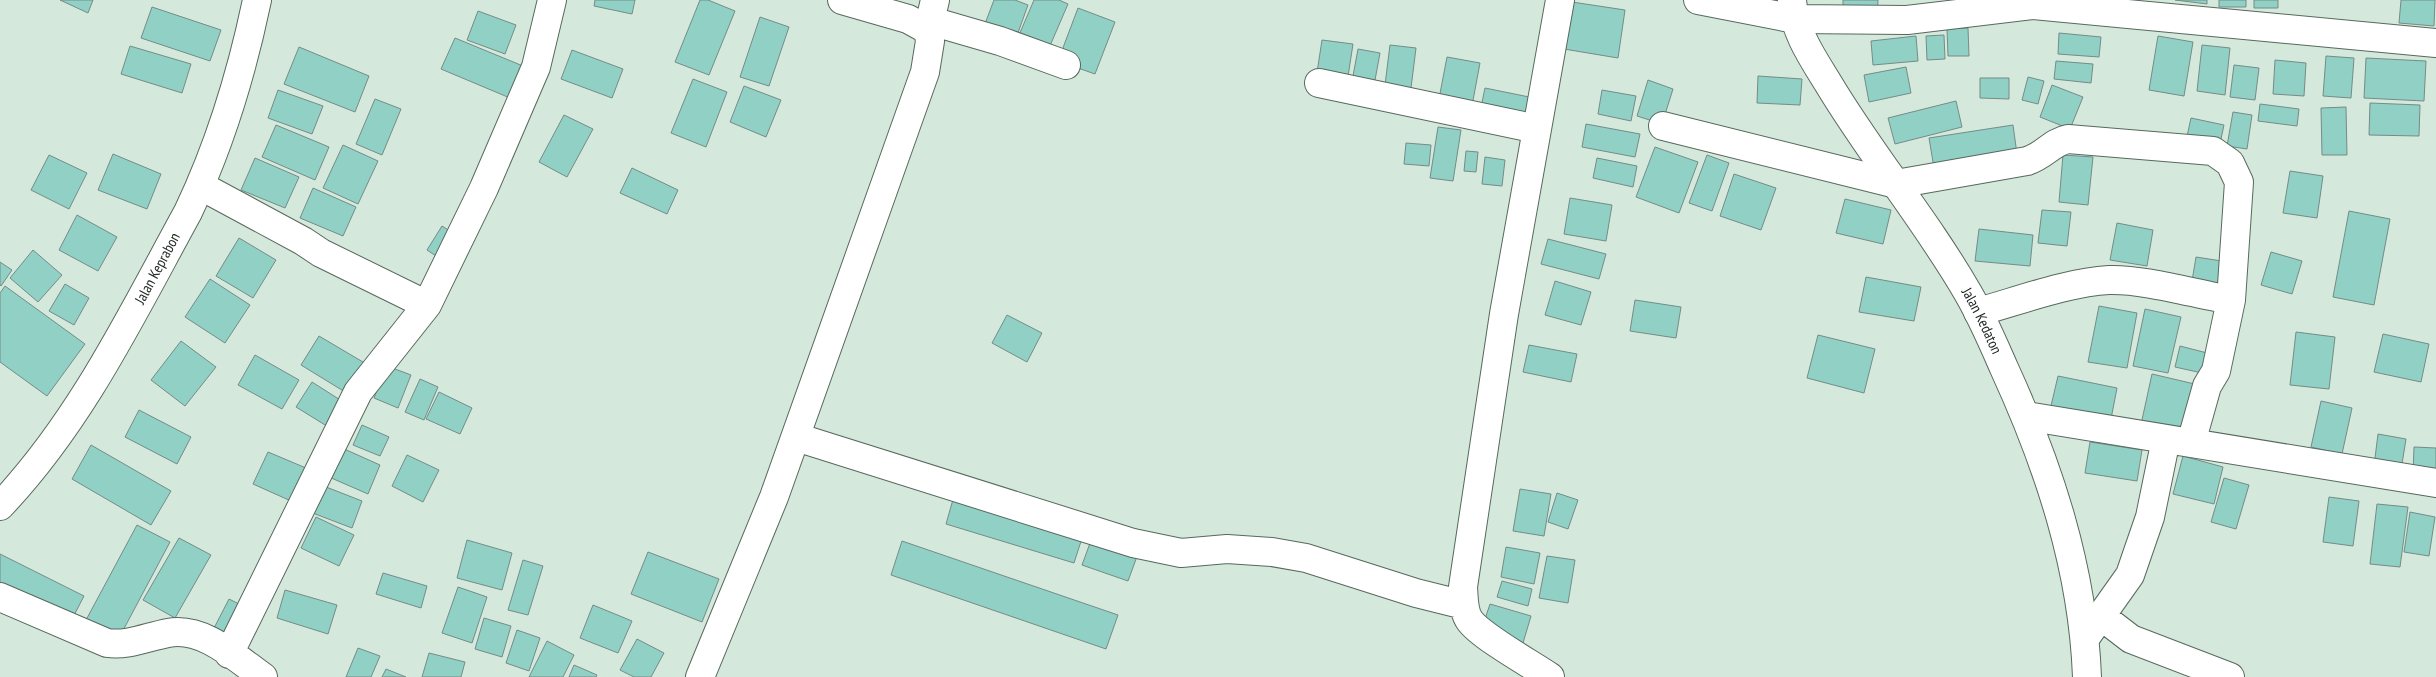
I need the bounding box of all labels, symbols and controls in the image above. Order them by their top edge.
street label: Jalan Keprabon [130,229,184,308]
street label: Jalan Kedaton [1957,283,2007,357]

